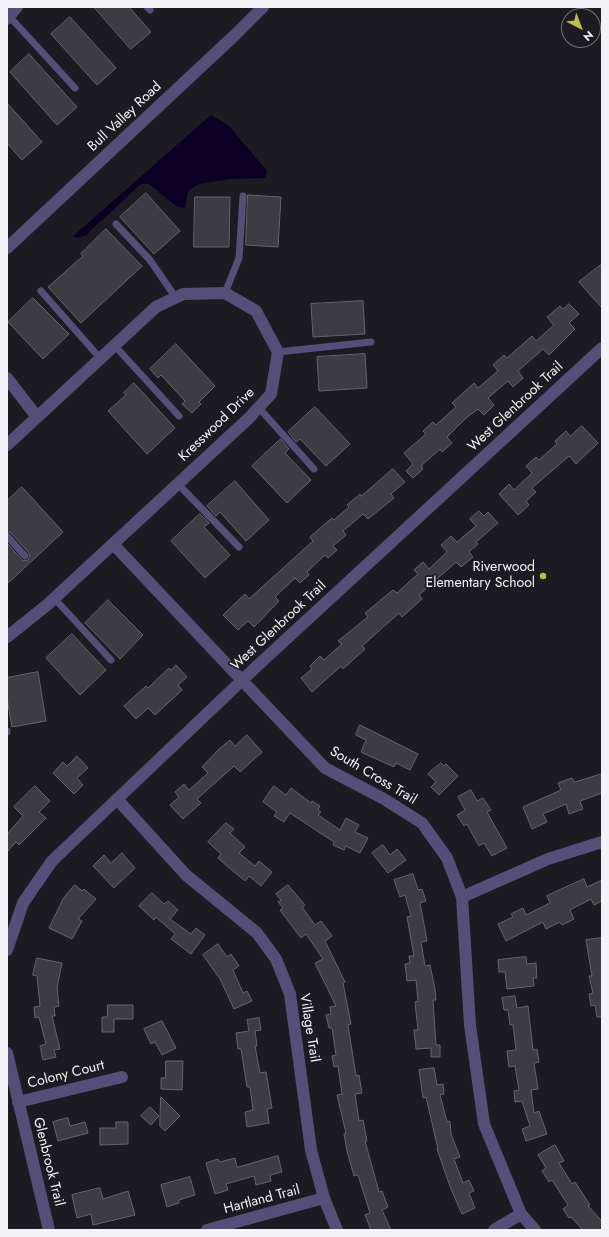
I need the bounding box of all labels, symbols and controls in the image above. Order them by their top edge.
north arrow [561,8,601,48]
text: N [580,27,597,45]
street label: Bull Valley Road [85,79,165,155]
street label: West Glenbrook Trail [465,359,567,455]
street label: Kresswood Drive [176,385,258,465]
place label: Riverwood Elementary School [425,560,535,592]
marker: Riverwood Elementary School [538,571,548,581]
street label: West Glenbrook Trail [228,578,330,674]
street label: South Cross Trail [326,743,420,809]
street label: Village Trail [295,992,323,1064]
street label: Colony Court [26,1057,106,1093]
street label: Glenbrook Trail [29,1116,67,1208]
street label: Hartland Trail [222,1182,302,1218]

